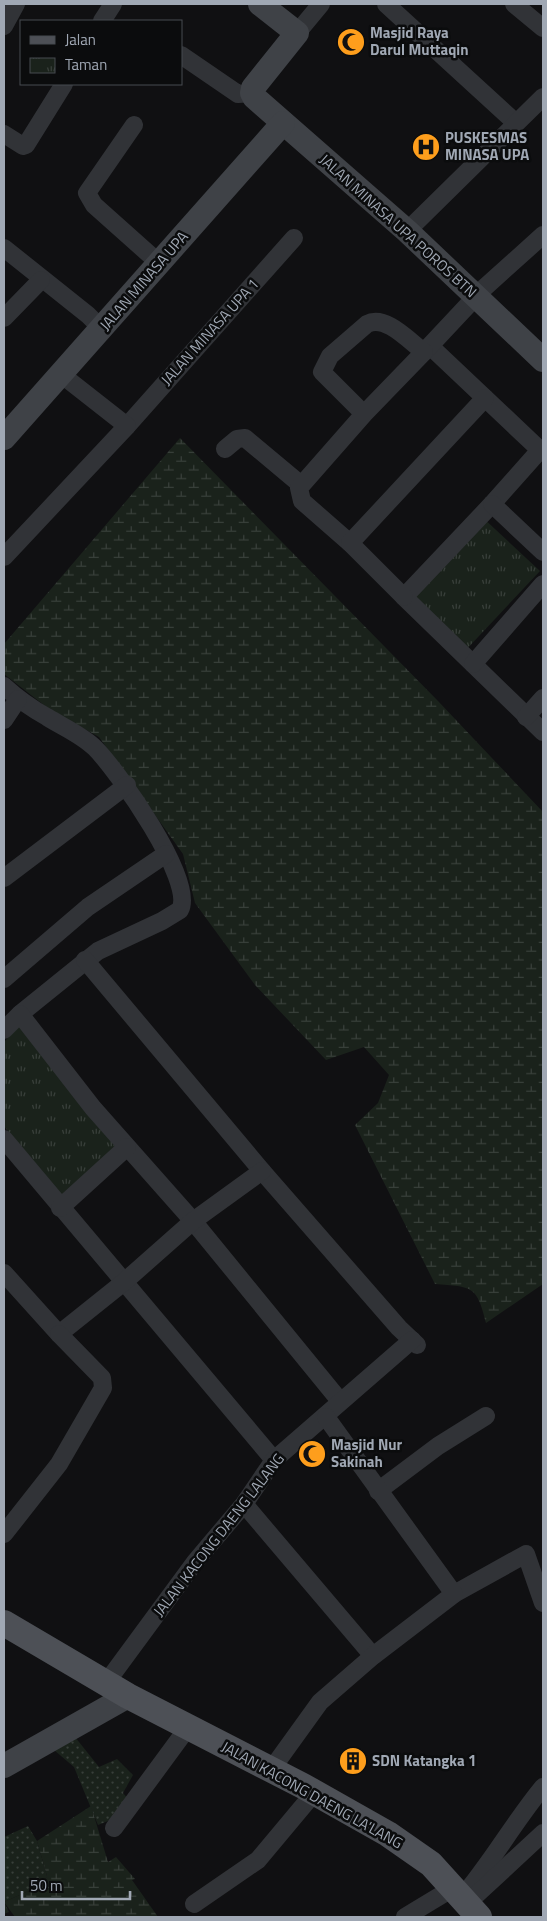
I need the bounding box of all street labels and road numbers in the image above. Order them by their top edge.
street label: JALAN MINASA UPA POROS BTN [314,148,482,303]
street label: JALAN MINASA UPA [94,226,193,336]
street label: JALAN MINASA UPA 1 [155,273,264,390]
street label: JALAN KACONG DAENG LALANG [147,1448,290,1621]
street label: JALAN KACONG DAENG LA'LANG [217,1735,407,1854]

